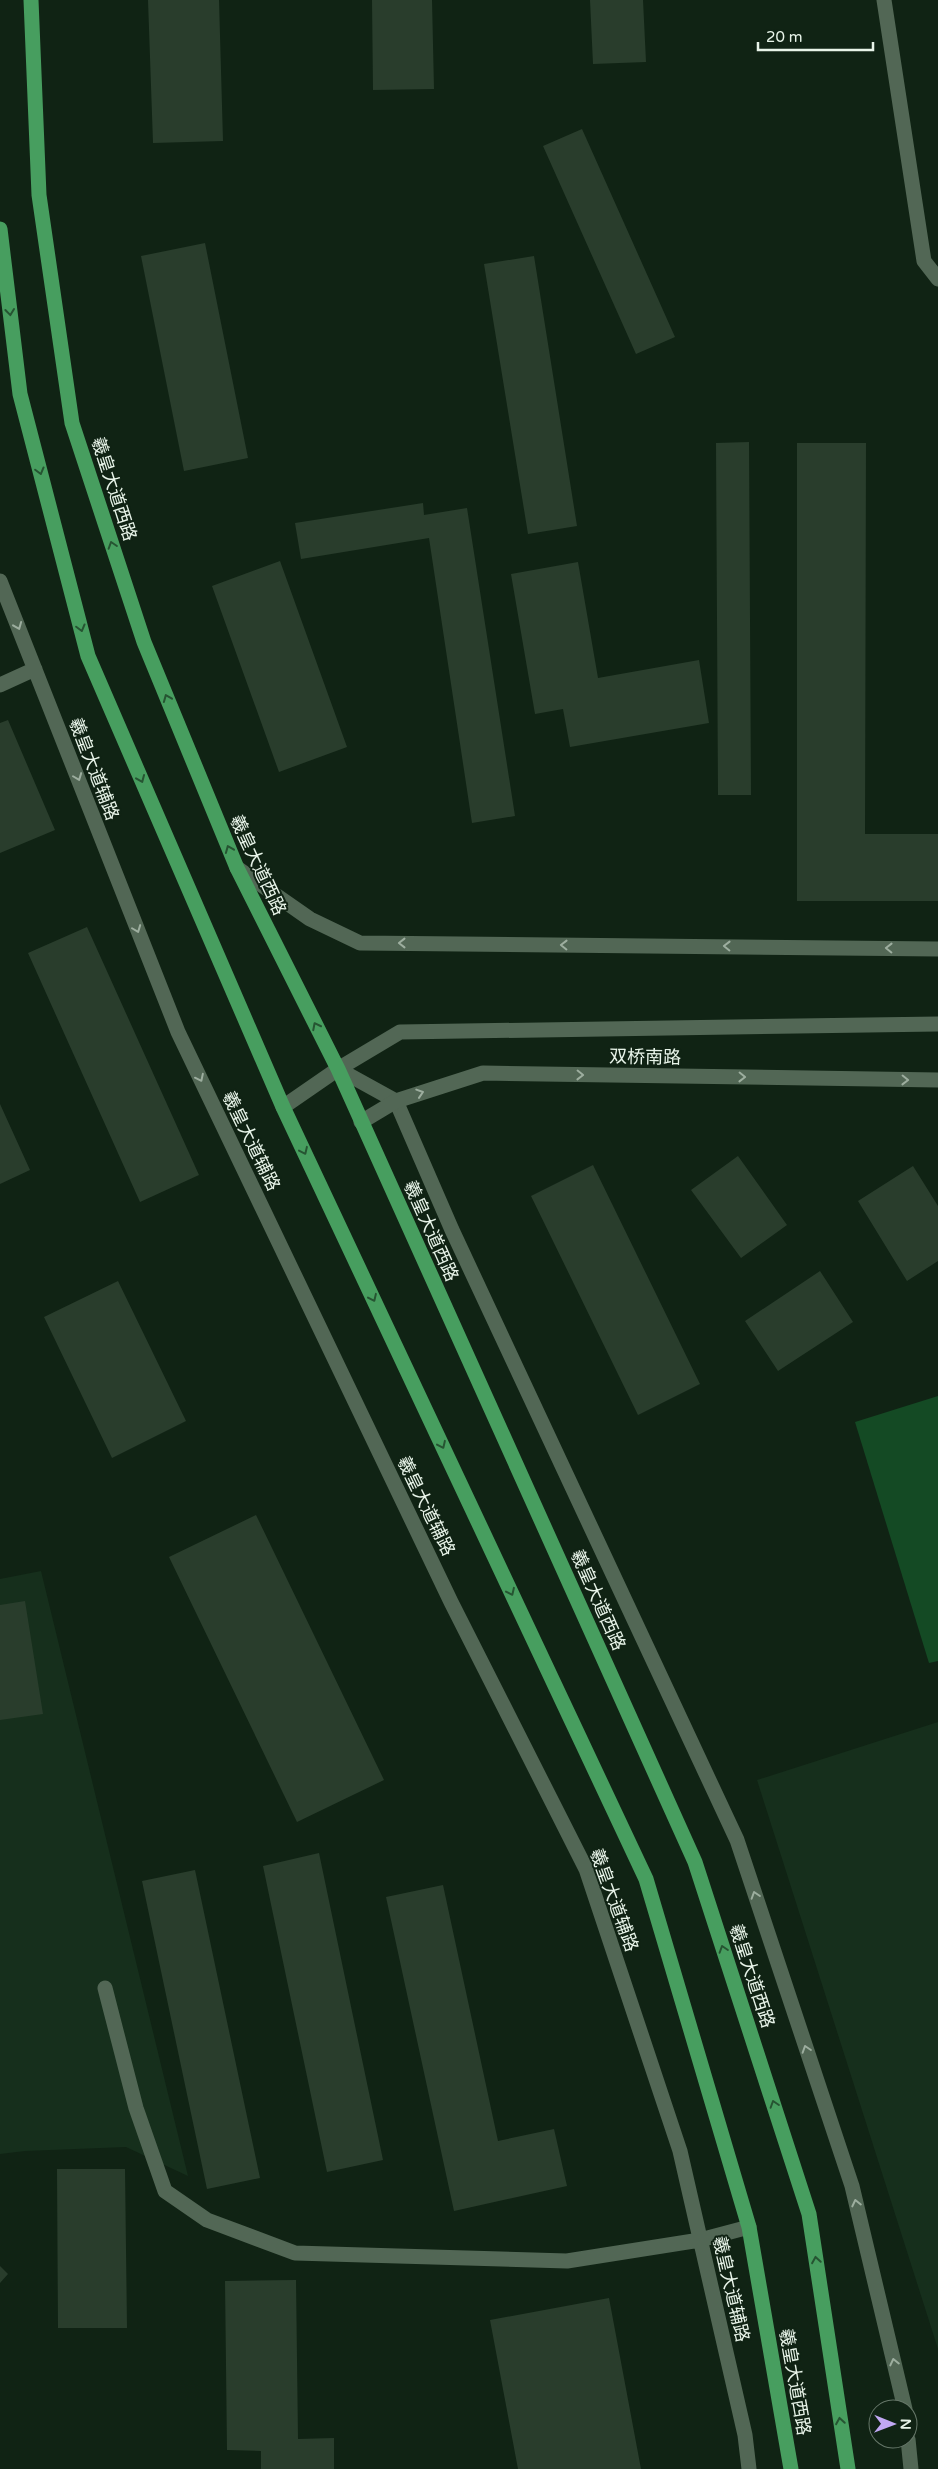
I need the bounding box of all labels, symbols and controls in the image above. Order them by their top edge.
scale bar [758,20,873,52]
text: 20 m [766,28,803,46]
one-way arrow [4,308,15,316]
street label: 羲皇大道西路 [87,434,141,544]
one-way arrow [34,467,45,476]
one-way arrow [108,542,118,550]
one-way arrow [12,621,22,630]
one-way arrow [75,624,86,633]
one-way arrow [163,694,173,703]
street label: 羲皇大道辅路 [64,715,124,823]
one-way arrow [72,773,82,781]
one-way arrow [135,774,146,783]
street label: 羲皇大道西路 [225,811,291,919]
one-way arrow [224,845,234,853]
one-way arrow [131,924,141,932]
one-way arrow [398,938,406,948]
one-way arrow [560,939,568,950]
one-way arrow [723,941,730,951]
one-way arrow [885,943,893,953]
one-way arrow [312,1022,322,1031]
street label: 双桥南路 [609,1045,681,1069]
one-way arrow [576,1070,584,1080]
one-way arrow [738,1072,746,1082]
one-way arrow [194,1073,204,1082]
one-way arrow [901,1075,909,1085]
street label: 羲皇大道辅路 [217,1088,285,1194]
one-way arrow [416,1089,424,1099]
one-way arrow [298,1146,308,1155]
street label: 羲皇大道西路 [399,1177,463,1285]
one-way arrow [367,1293,377,1302]
one-way arrow [436,1440,446,1449]
street label: 羲皇大道辅路 [392,1453,460,1559]
street label: 羲皇大道西路 [566,1546,630,1654]
one-way arrow [505,1587,516,1596]
street label: 羲皇大道辅路 [585,1845,643,1955]
one-way arrow [751,1891,761,1899]
street label: 羲皇大道西路 [725,1921,779,2031]
one-way arrow [719,1946,729,1954]
one-way arrow [802,2045,812,2053]
one-way arrow [769,2100,779,2108]
one-way arrow [851,2199,862,2208]
street label: 羲皇大道辅路 [708,2234,754,2344]
one-way arrow [812,2256,822,2264]
street label: 羲皇大道西路 [775,2327,815,2437]
one-way arrow [889,2357,900,2366]
north arrow [868,2399,918,2449]
one-way arrow [836,2416,846,2425]
text: N [897,2418,914,2430]

